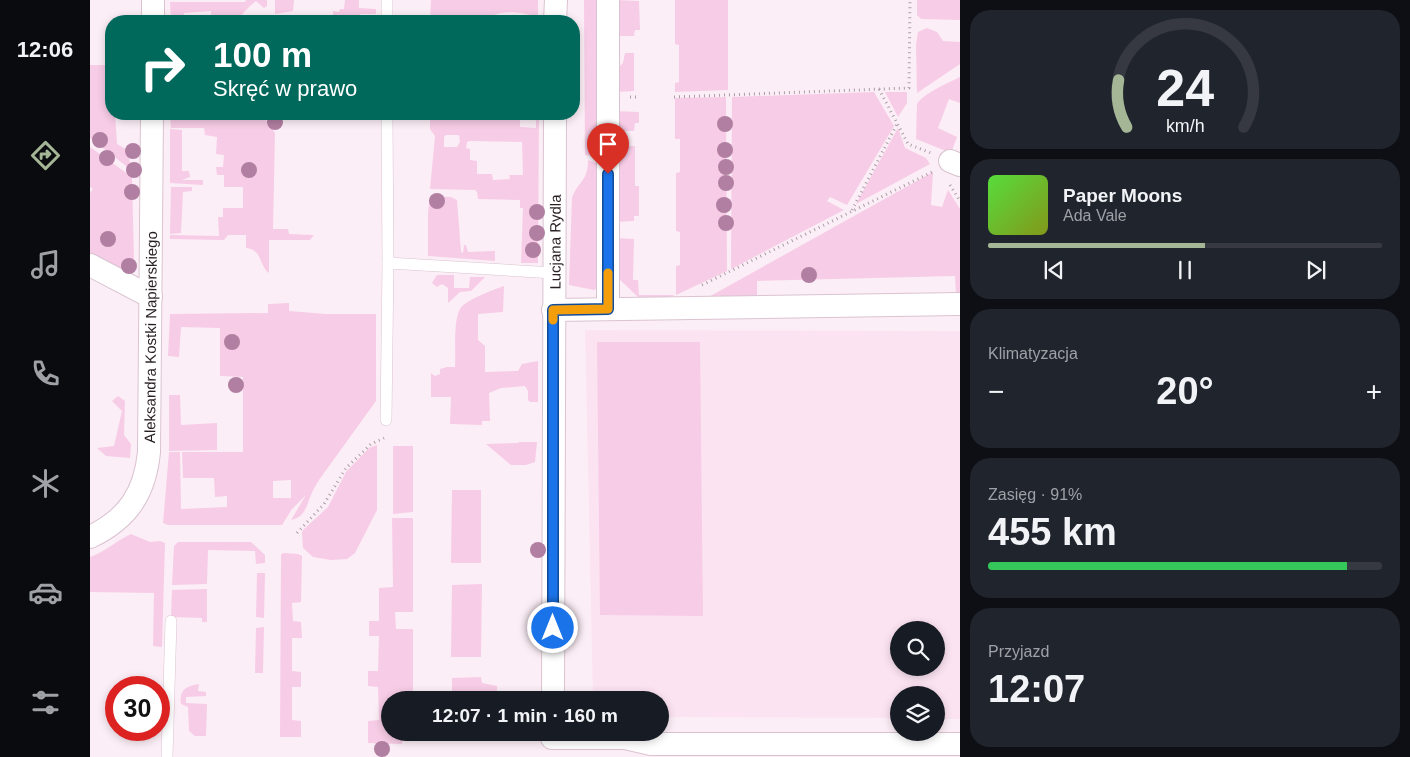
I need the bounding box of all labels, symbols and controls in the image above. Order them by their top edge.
icon: right [130,35,195,100]
text: 100 m [213,35,312,74]
text: 12:06 [17,37,73,62]
text: 24 [1156,59,1214,117]
text: Skręć w prawo [213,76,357,101]
text: km/h [1166,116,1204,136]
pin [587,123,629,174]
icon: arrive [594,130,622,158]
icon: directions [28,138,63,173]
text: Paper Moons [1063,185,1182,206]
street label: Lucjana Rydla [546,194,563,290]
text: Ada Vale [1063,207,1127,224]
street label: Aleksandra Kostki Napierskiego [141,231,159,443]
icon: music [28,247,63,282]
icon: previous [1040,256,1068,284]
icon: pause [1171,256,1199,284]
icon: next [1302,256,1330,284]
text: Klimatyzacja [988,345,1078,362]
icon: phone [28,356,63,391]
text: 20° [1156,370,1214,412]
text: − [988,376,1004,407]
text: + [1366,376,1382,407]
icon: climate [28,466,63,501]
text: Zasięg · 91% [988,486,1082,503]
text: 455 km [988,511,1117,553]
icon: car [28,575,63,610]
position arrow [526,601,578,653]
map controls [890,621,945,741]
button: search [890,621,945,676]
text: Przyjazd [988,643,1049,660]
text: 12:07 [988,668,1085,710]
speed limit sign: 30 [105,676,170,741]
icon: filters [28,685,63,720]
button: layers [890,686,945,741]
text: 12:07 · 1 min · 160 m [432,705,618,726]

